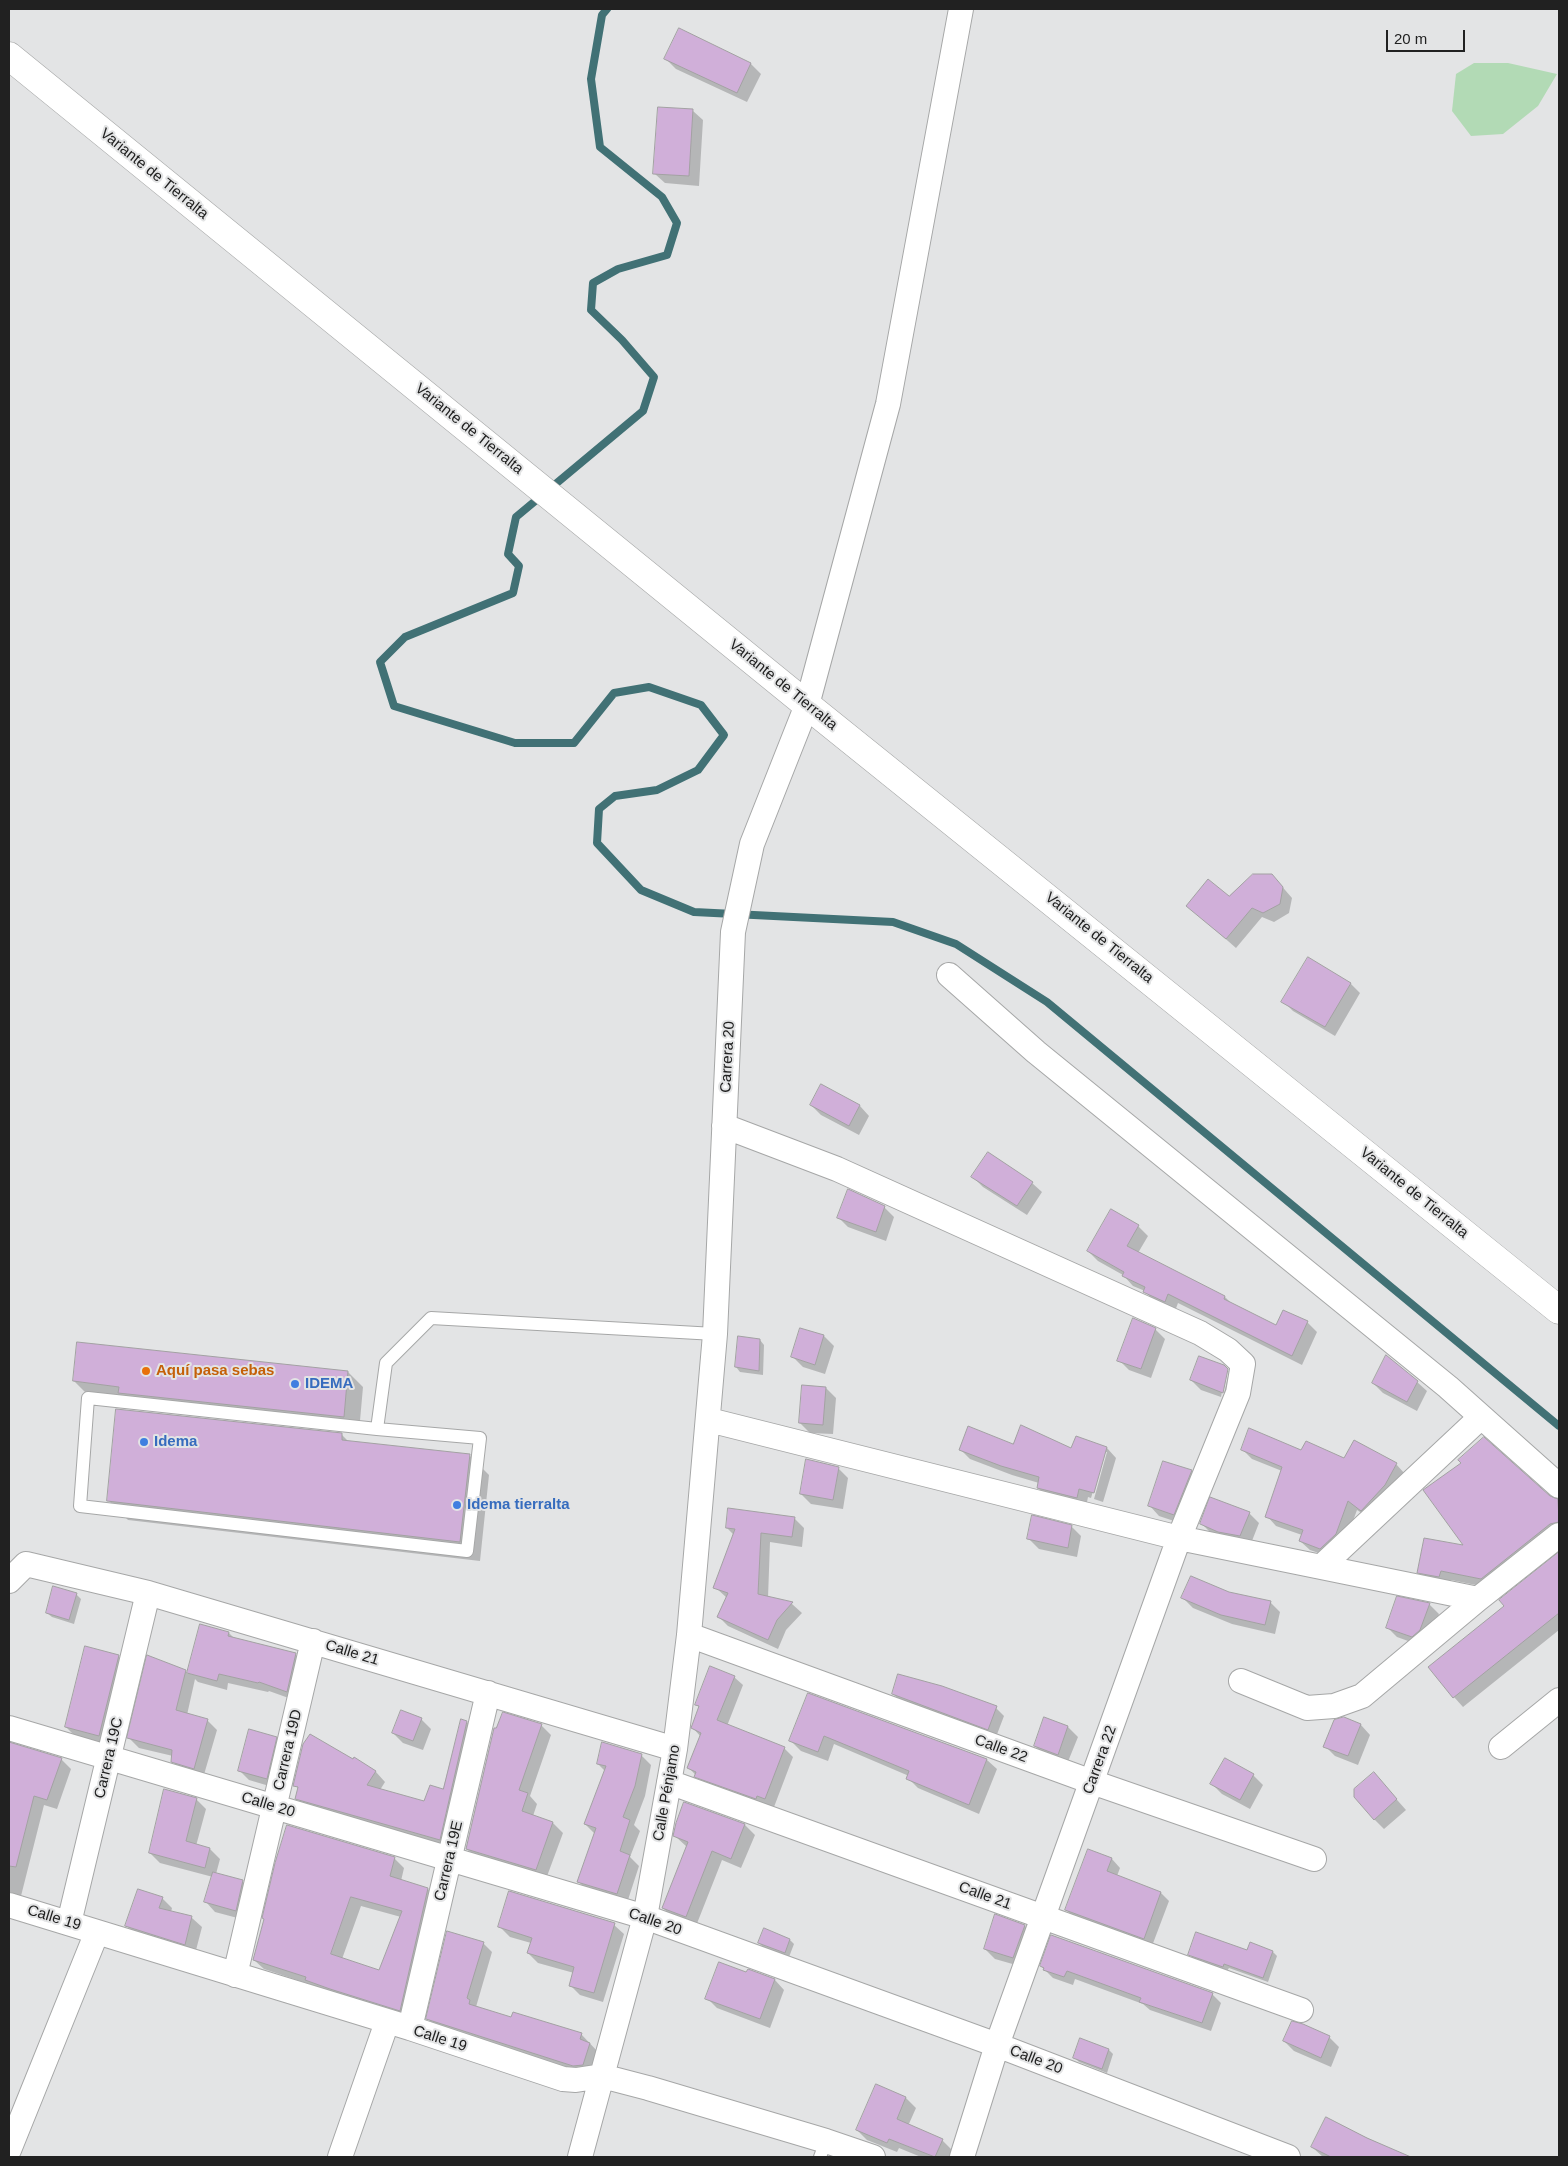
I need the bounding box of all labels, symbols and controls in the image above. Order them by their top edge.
scale bar [1388,20,1467,52]
text: 20 m [1394,30,1427,47]
street label: Variante de Tierralta [96,125,212,223]
street label: Variante de Tierralta [411,380,527,478]
street label: Variante de Tierralta [725,636,841,734]
street label: Variante de Tierralta [1041,889,1157,987]
street label: Carrera 20 [717,1021,739,1093]
street label: Variante de Tierralta [1356,1144,1472,1242]
place label: Aquí pasa sebas [156,1362,274,1380]
marker: Aquí pasa sebas [140,1365,152,1377]
place label: IDEMA [305,1375,353,1393]
marker: IDEMA [289,1378,301,1390]
place label: Idema [154,1433,197,1451]
marker: Idema [138,1436,150,1448]
place label: Idema tierralta [467,1496,570,1514]
marker: Idema tierralta [451,1499,463,1511]
street label: Calle 21 [323,1636,381,1670]
street label: Carrera 19D [270,1708,306,1792]
street label: Carrera 19C [91,1716,127,1800]
street label: Carrera 22 [1079,1723,1121,1797]
street label: Calle 22 [972,1731,1030,1767]
street label: Calle Pénjamo [650,1743,684,1843]
street label: Calle 20 [239,1788,297,1822]
street label: Carrera 19E [431,1819,467,1903]
street label: Calle 21 [956,1878,1014,1914]
street label: Calle 19 [25,1901,83,1935]
street label: Calle 20 [626,1905,684,1939]
street label: Calle 19 [411,2022,469,2056]
street label: Calle 20 [1007,2042,1065,2078]

